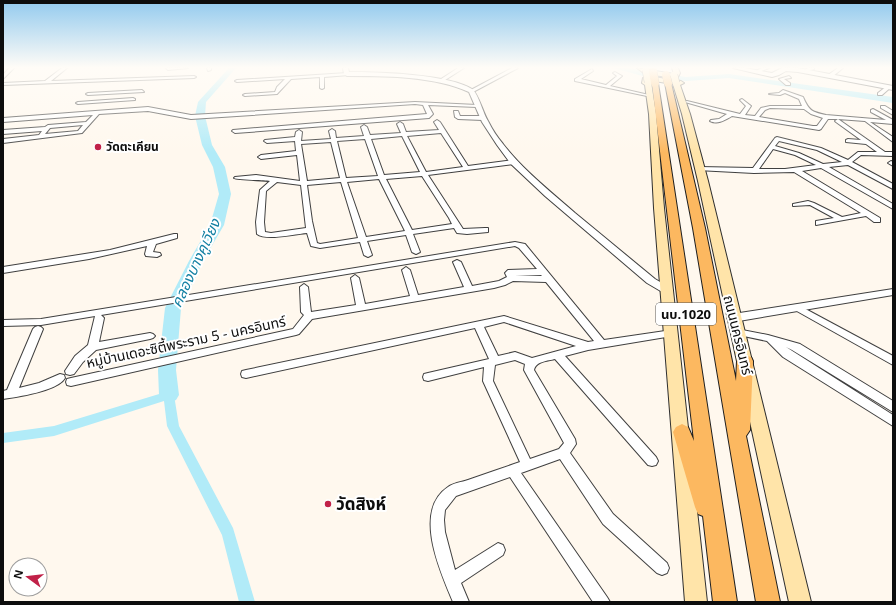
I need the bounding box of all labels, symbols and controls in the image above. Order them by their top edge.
place label: วัดตะเคียน [106,138,159,156]
marker: วัดตะเคียน [93,142,103,152]
water label: คลองบางคูเวียง [166,214,227,311]
street label: ถนนนครอินทร์ [717,293,758,378]
road number: นบ.1020 [656,303,716,325]
street label: หมู่บ้านเดอะซิตี้พระราม 5 - นครอินทร์ [84,311,288,374]
place label: วัดสิงห์ [336,492,386,518]
marker: วัดสิงห์ [323,499,333,509]
north arrow [8,557,48,597]
text: N [9,568,28,581]

